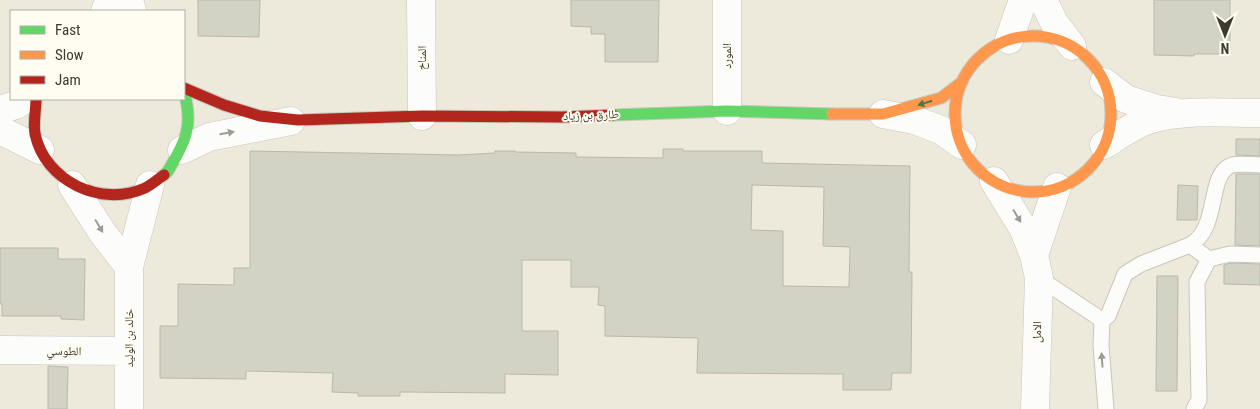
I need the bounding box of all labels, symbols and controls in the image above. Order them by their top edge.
legend [10,10,185,100]
north arrow [1200,10,1250,60]
text: Fast [55,21,80,39]
text: N [1221,40,1229,56]
street label: المورد [720,43,734,69]
text: Slow [55,46,84,64]
street label: المناخ [415,46,429,70]
text: Jam [55,71,81,89]
one-way arrow [917,100,932,107]
street label: طارق بن زياد [563,107,619,123]
one-way arrow [220,129,236,137]
one-way arrow [1012,210,1021,223]
one-way arrow [94,220,103,233]
street label: خالد بن الوليد [122,308,136,367]
street label: الامل [1030,321,1044,343]
street label: الطوسي [46,344,82,361]
one-way arrow [1098,352,1106,368]

